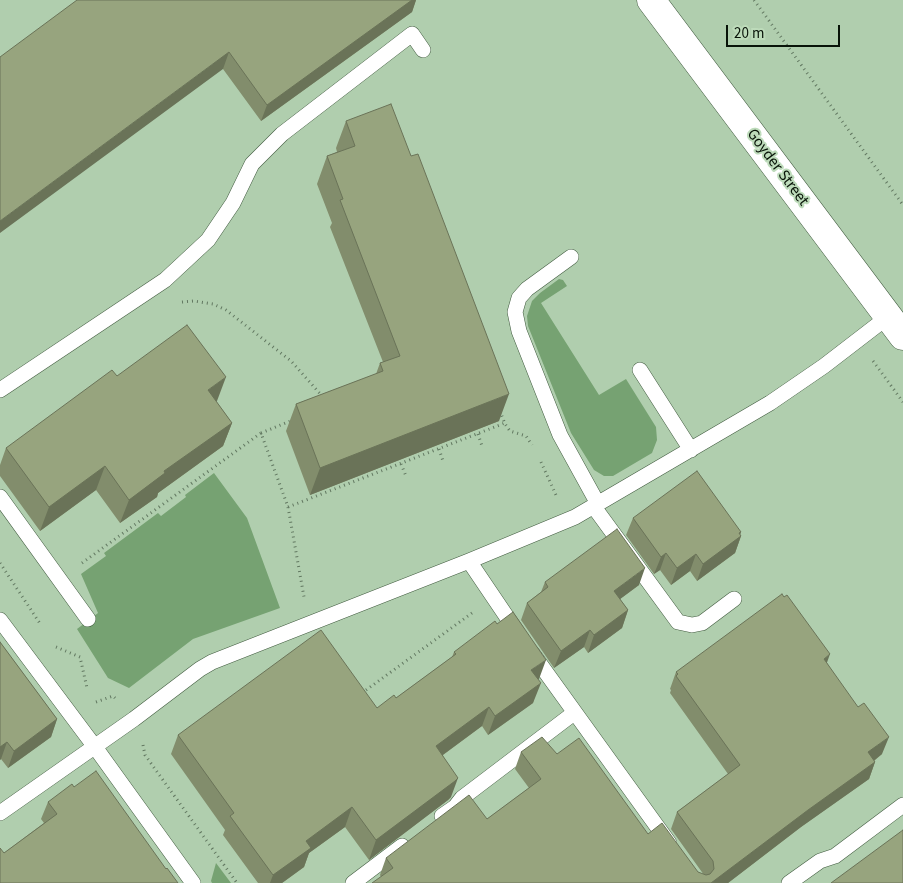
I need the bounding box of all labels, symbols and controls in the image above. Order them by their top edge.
scale bar [728,15,842,47]
text: 20 m [734,23,764,44]
street label: Goyder Street [742,126,812,210]

